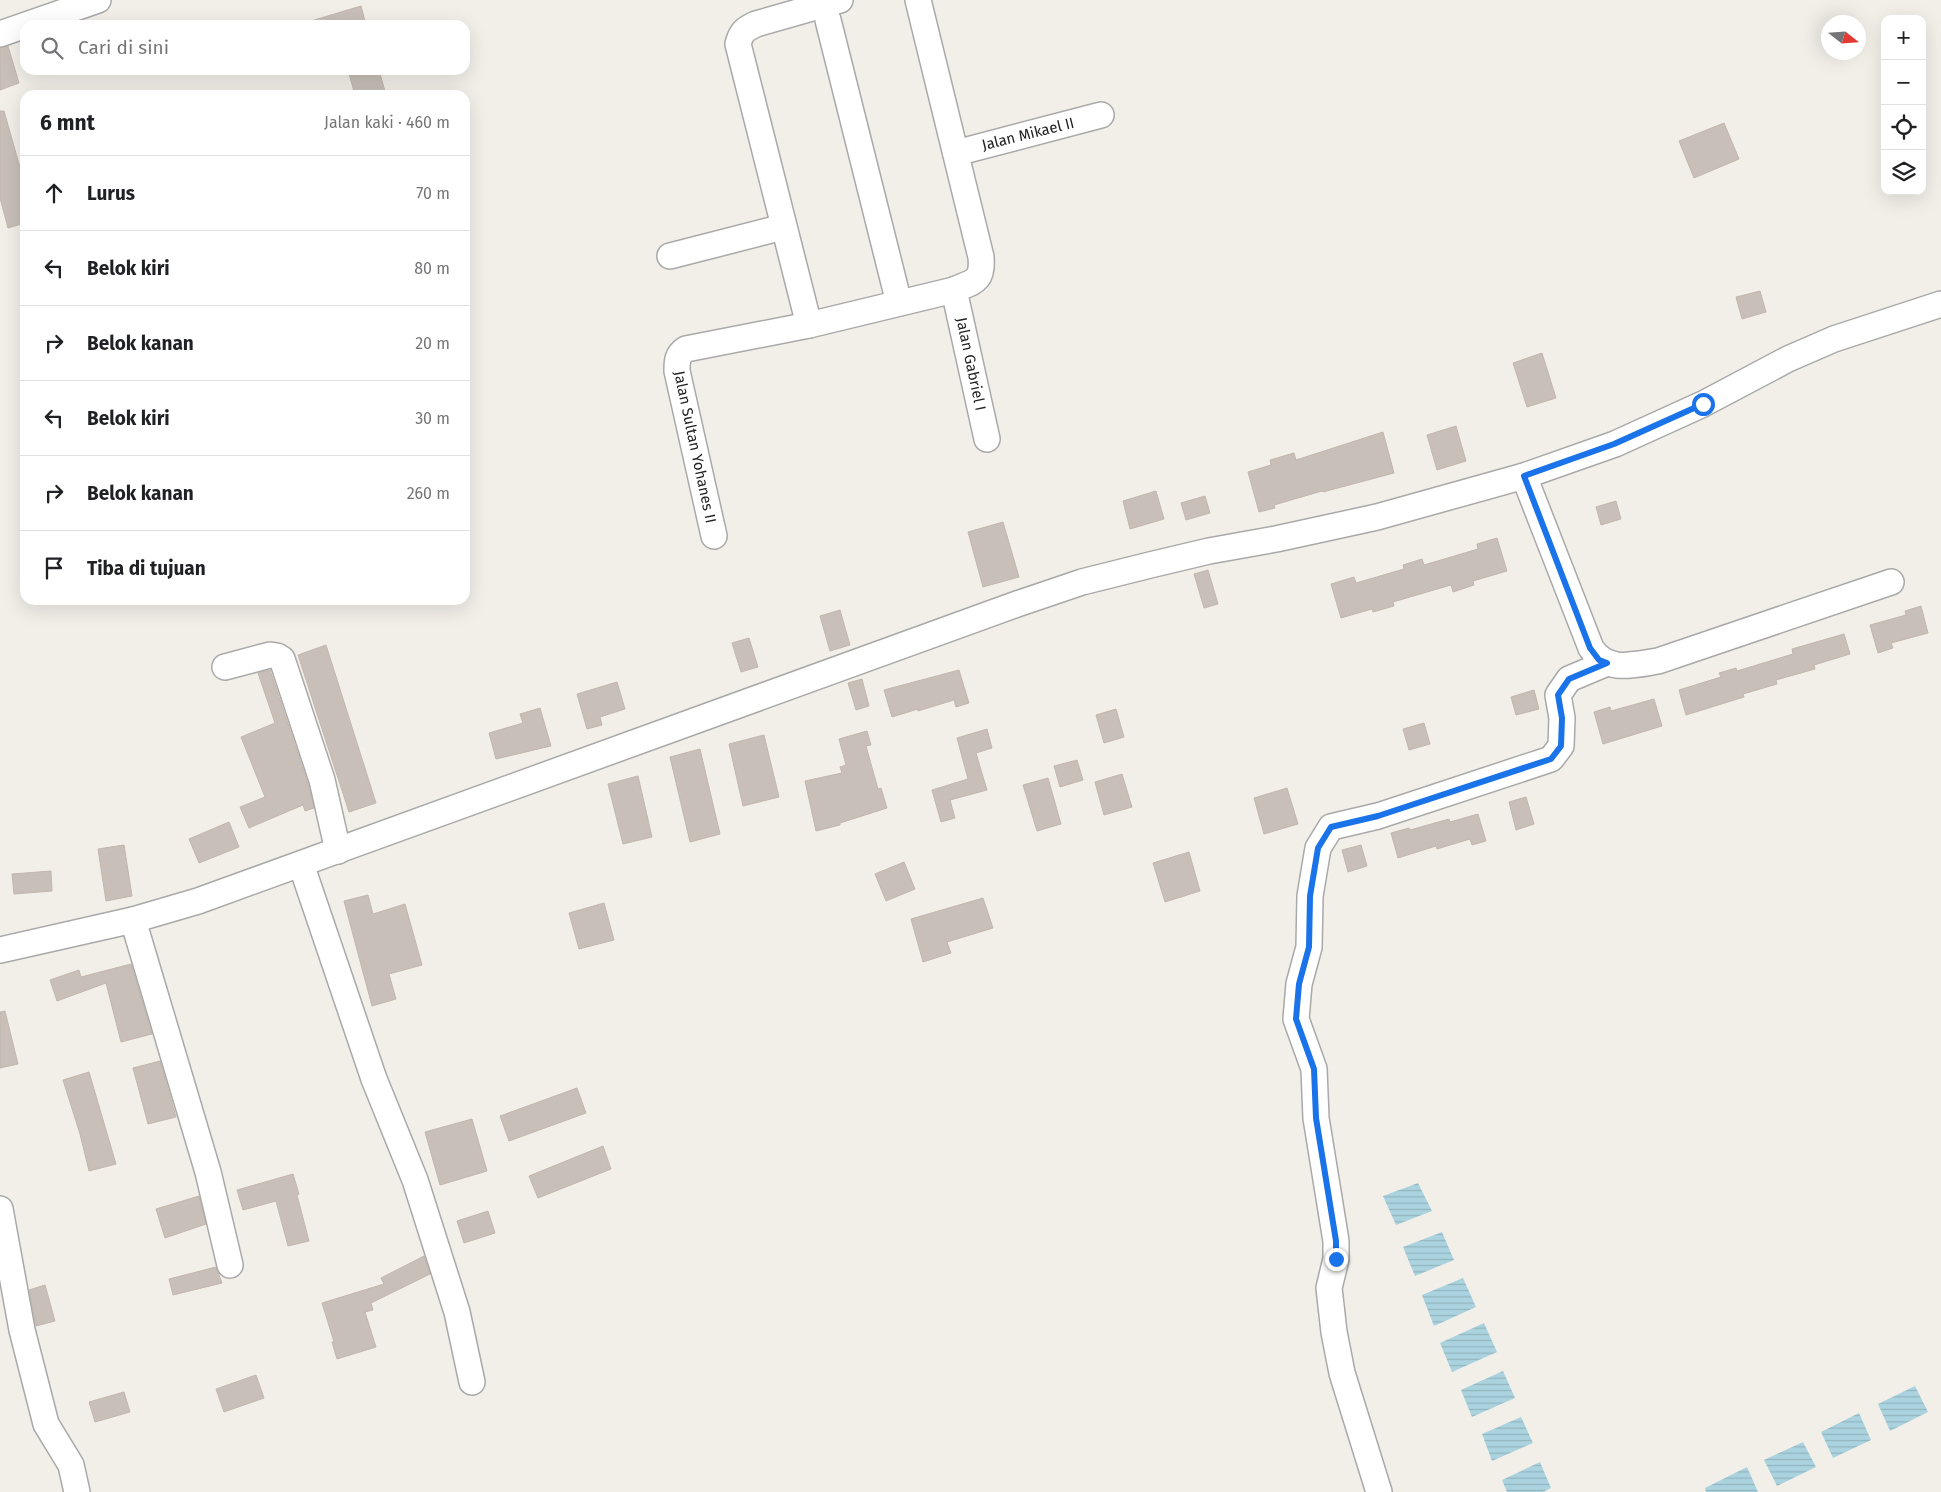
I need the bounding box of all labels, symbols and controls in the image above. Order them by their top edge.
north arrow [1821,15,1866,60]
map controls [1881,15,1926,195]
button: + [1881,15,1926,60]
search box [20,20,470,75]
icon: search [38,34,66,62]
text: Cari di sini [78,36,169,59]
button: − [1881,60,1926,105]
button: locate [1881,105,1926,150]
text: 6 mnt [40,110,95,136]
text: Jalan kaki · 460 m [324,113,450,132]
street label: Jalan Mikael II [980,114,1076,154]
button: layers [1881,150,1926,195]
icon: ahead [40,179,68,207]
text: Lurus [87,182,135,205]
text: 70 m [416,184,450,203]
icon: left [40,254,68,282]
text: Belok kiri [87,257,170,280]
text: 80 m [414,259,450,278]
street label: Jalan Gabriel I [952,315,990,413]
icon: right [40,329,68,357]
text: Belok kanan [87,332,194,355]
text: 20 m [415,334,450,353]
street label: Jalan Sultan Yohanes II [670,369,720,525]
route start [1692,393,1715,416]
icon: left [40,404,68,432]
text: Belok kiri [87,407,170,430]
text: 30 m [415,409,450,428]
icon: right [40,479,68,507]
text: Belok kanan [87,482,194,505]
text: 260 m [407,484,450,503]
icon: arrive [40,554,68,582]
text: Tiba di tujuan [87,557,206,580]
route end [1325,1248,1348,1271]

